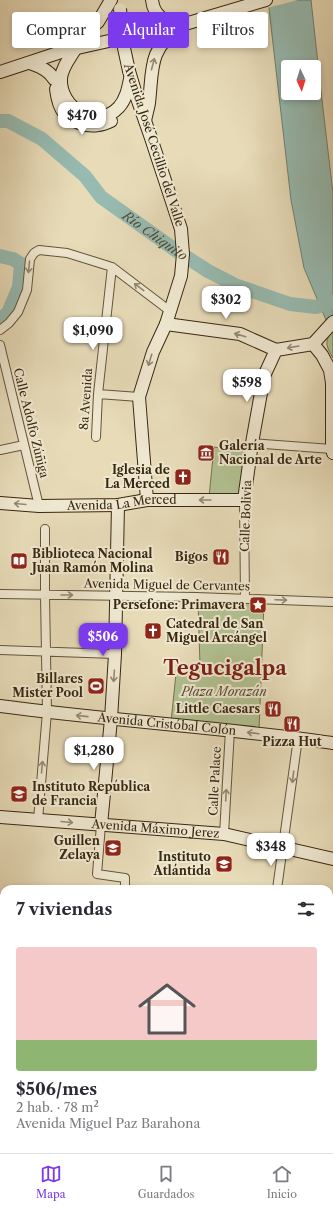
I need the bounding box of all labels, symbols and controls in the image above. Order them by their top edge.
chip: Comprar [12,12,100,48]
chip: Alquilar [108,12,189,48]
chip: Filtros [197,12,268,48]
one-way arrow [150,58,157,71]
street label: Avenida José Cecillio del Valle [121,60,188,229]
north arrow [281,60,321,100]
map controls [281,60,321,100]
pin: $470 [58,102,106,136]
text: $470 [67,107,97,123]
water label: Río Chiquito [119,206,191,264]
one-way arrow [26,260,33,273]
one-way arrow [134,283,145,291]
pin: $302 [202,286,250,320]
text: $302 [211,291,241,307]
pin: $1,090 [60,317,126,351]
text: $1,090 [73,322,113,338]
one-way arrow [234,331,247,338]
one-way arrow [287,343,300,351]
one-way arrow [146,353,153,366]
street label: Calle Adolfo Zúñiga [11,366,53,480]
street label: 8a Avenida [76,367,95,430]
pin: $598 [223,369,271,403]
text: $598 [232,374,262,390]
place label: Galería Nacional de Arte [219,438,322,467]
museum icon: Galería Nacional de Arte [196,443,216,463]
place label: Iglesia de La Merced [105,462,170,491]
church icon: Iglesia de La Merced [173,467,193,487]
street label: Calle Bolivia [237,479,254,552]
street label: Avenida La Merced [66,492,177,513]
one-way arrow [199,496,212,504]
one-way arrow [14,501,27,508]
place label: Biblioteca Nacional Juan Ramón Molina [30,546,155,575]
restaurant icon: Bigos [211,547,231,567]
place label: Bigos [175,549,208,564]
library icon: Biblioteca Nacional Juan Ramón Molina [9,551,29,571]
street label: Avenida Miguel de Cervantes [83,576,250,593]
one-way arrow [60,591,73,599]
place icon: Persefone: Primavera [248,595,268,615]
one-way arrow [274,596,287,604]
place label: Persefone: Primavera [113,597,246,612]
place label: Catedral de San Miguel Arcángel [166,616,267,645]
church icon: Catedral de San Miguel Arcángel [143,621,163,641]
pin: $506 [79,623,127,657]
text: $506 [88,628,118,644]
district label: Tegucigalpa [163,656,287,680]
one-way arrow [110,669,118,682]
place label: Billares Mister Pool [12,671,83,700]
sports icon: Billares Mister Pool [86,676,106,696]
park label: Plaza Morazán [180,684,267,699]
restaurant icon: Little Caesars [263,699,283,719]
place label: Little Caesars [176,701,260,716]
street label: Avenida Cristóbal Colón [96,709,238,738]
one-way arrow [76,712,89,720]
restaurant icon: Pizza Hut [282,714,302,734]
one-way arrow [247,729,260,736]
place label: Pizza Hut [262,734,322,749]
pin: $1,280 [61,737,127,771]
text: $1,280 [74,742,114,758]
street label: Calle Palace [205,746,224,816]
one-way arrow [39,761,46,774]
one-way arrow [289,770,297,783]
place label: Instituto República de Francia [32,779,151,808]
school or university icon: Instituto República de Francia [9,784,29,804]
one-way arrow [223,789,230,802]
street label: Avenida Máximo Jerez [90,816,220,841]
one-way arrow [60,819,73,826]
place label: Guillen Zelaya [54,833,101,862]
pin: $348 [247,833,295,867]
school or university icon: Guillen Zelaya [103,838,123,858]
text: $348 [256,838,286,854]
place label: Instituto Atlántida [153,849,212,878]
school or university icon: Instituto Atlántida [214,854,234,874]
icon: filters [295,898,317,920]
text: 7 viviendas [16,899,112,919]
icon: home [131,973,203,1045]
text: $506/mes [16,1079,97,1099]
text: 2 hab. · 78 m² [16,1099,99,1115]
text: Avenida Miguel Paz Barahona [16,1115,200,1131]
tab: Mapa [36,1163,66,1201]
tab: Guardados [138,1163,194,1201]
tab: Inicio [267,1163,297,1201]

